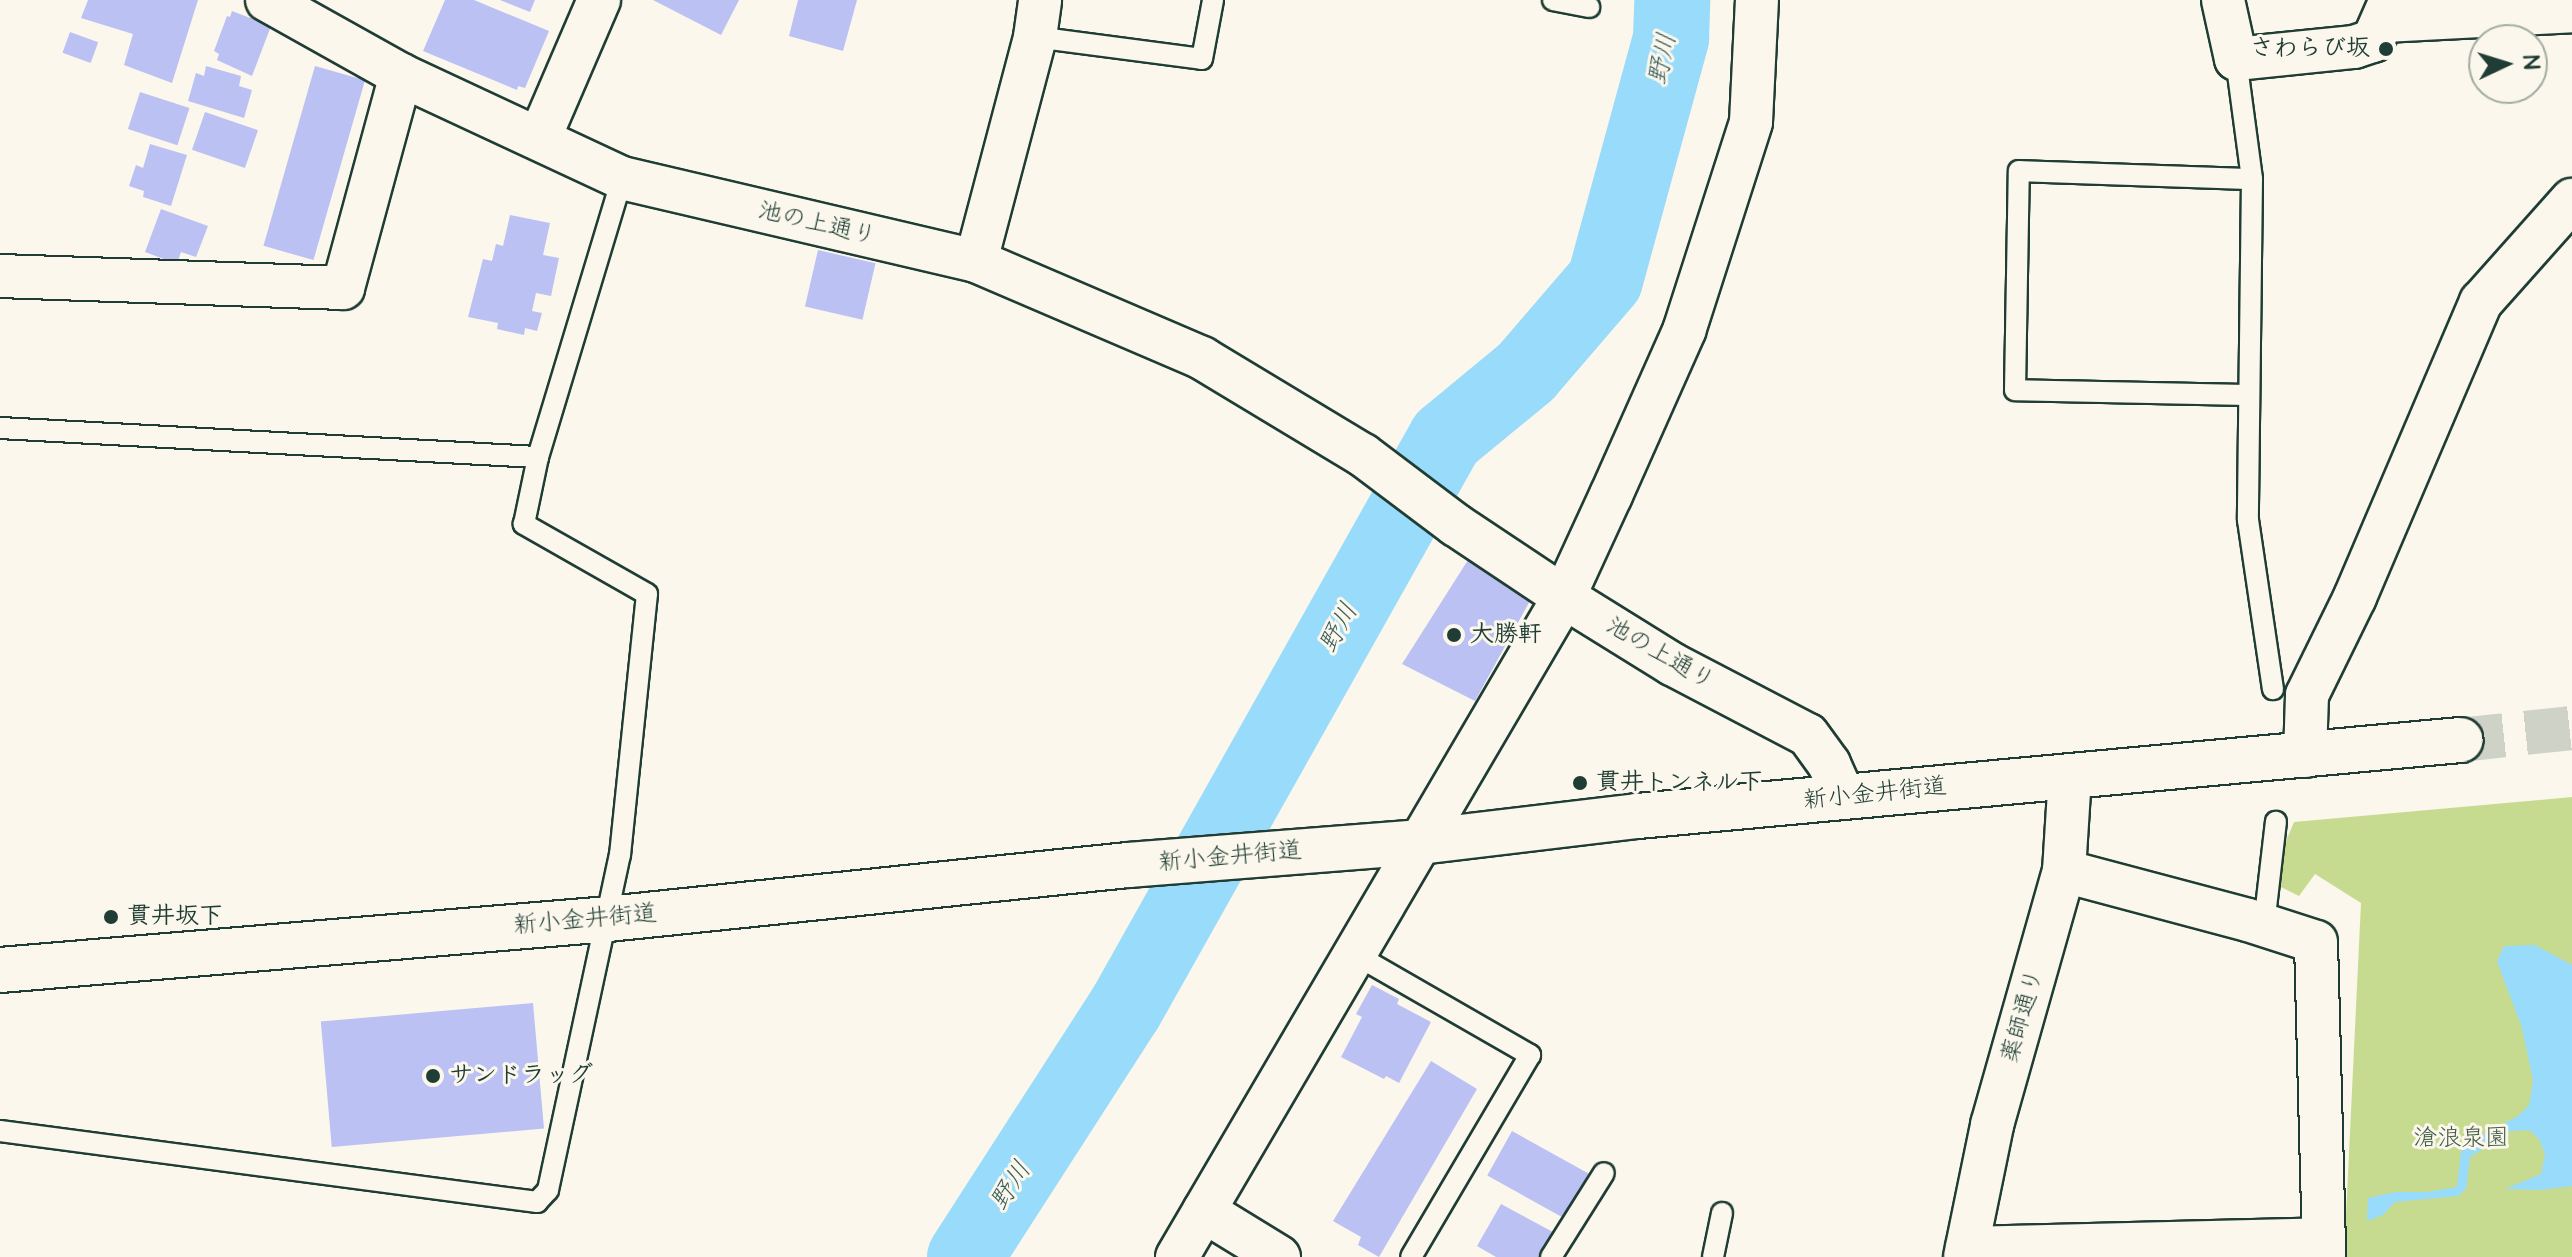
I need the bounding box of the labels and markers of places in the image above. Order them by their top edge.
place label: さわらび坂 [2250,35,2370,63]
marker: さわらび坂 [2377,40,2395,58]
place label: 大勝軒 [1470,621,1542,649]
marker: 大勝軒 [1445,626,1463,644]
place label: 貫井トンネル下 [1596,769,1764,797]
marker: 貫井トンネル下 [1571,774,1589,792]
place label: 貫井坂下 [127,903,223,931]
marker: 貫井坂下 [102,908,120,926]
place label: サンドラッグ [449,1062,593,1090]
marker: サンドラッグ [424,1067,442,1085]

